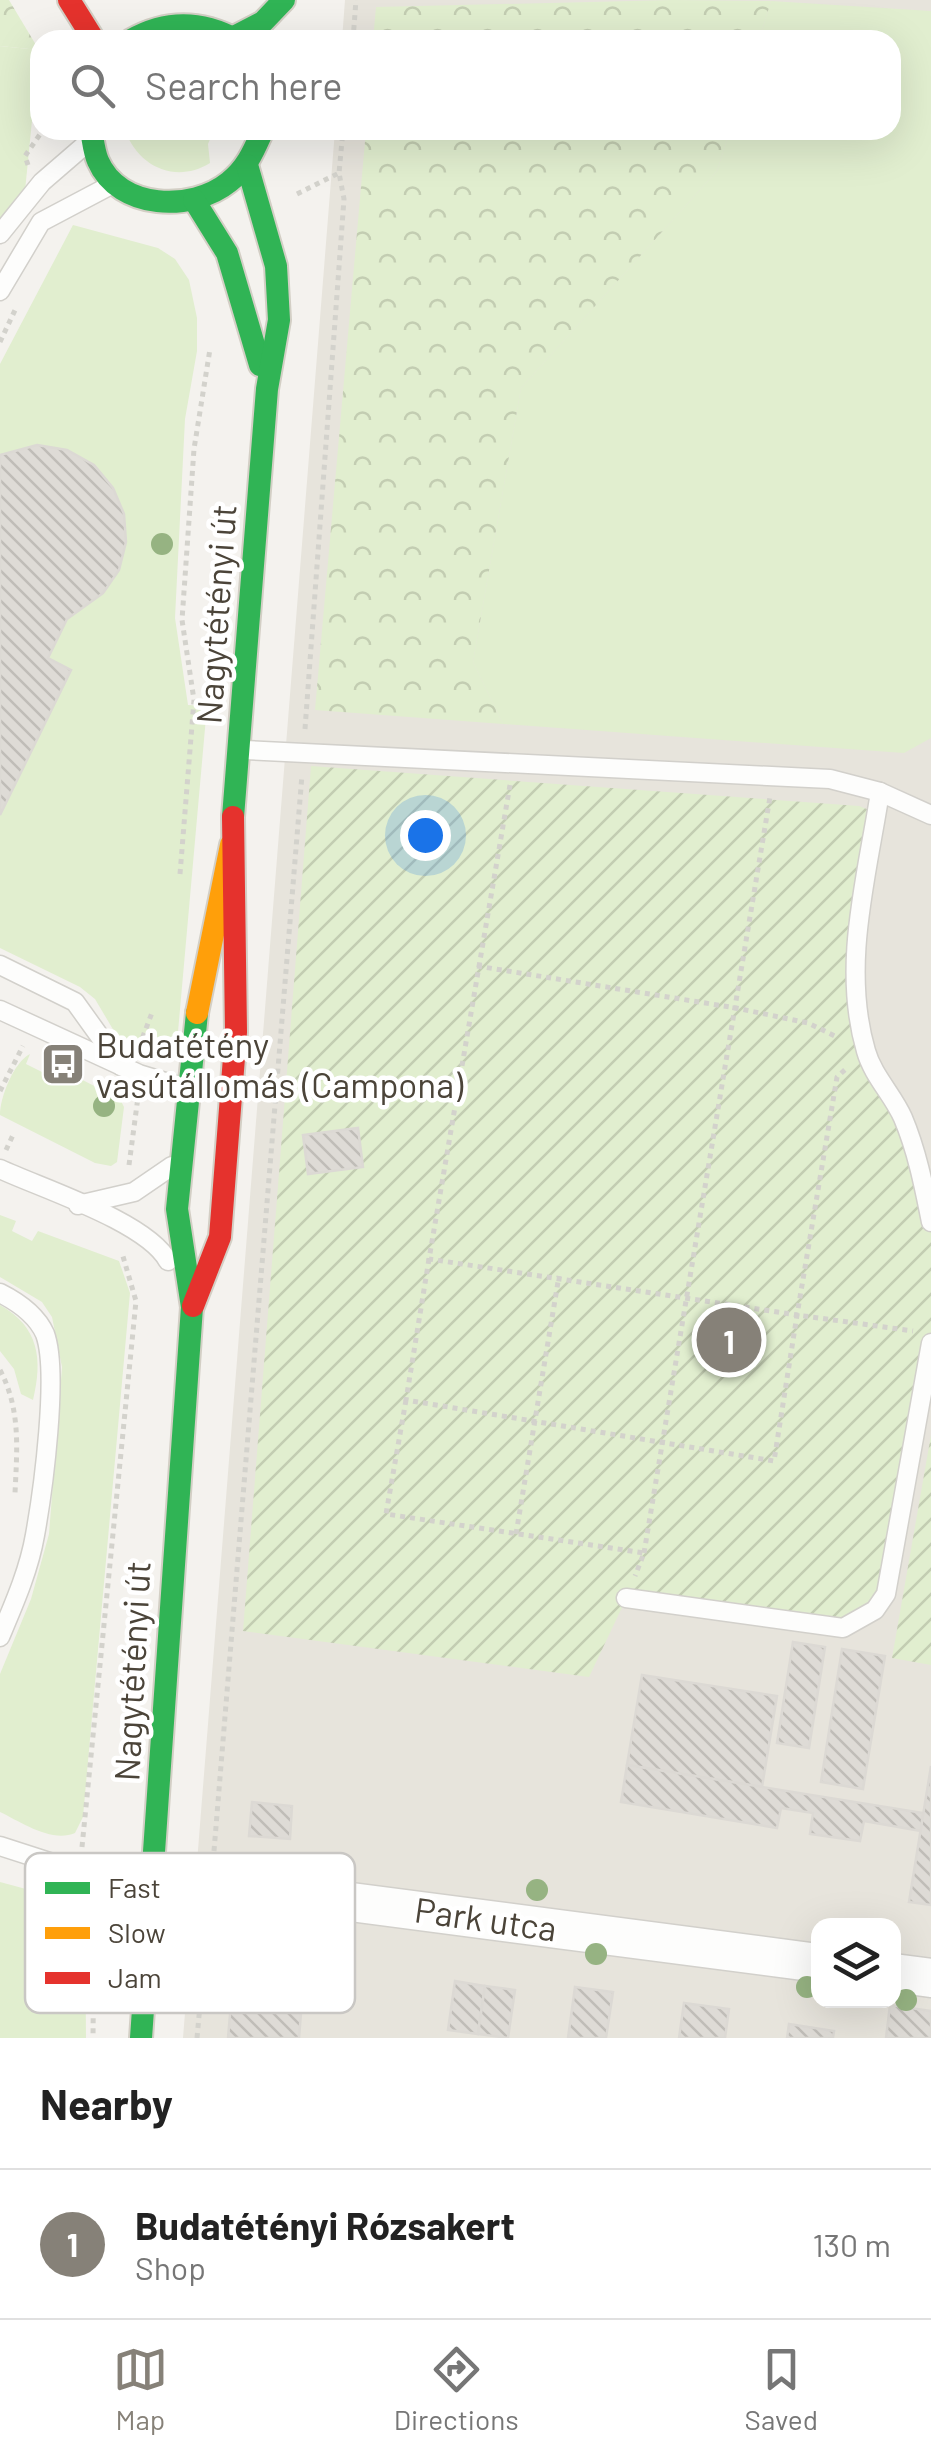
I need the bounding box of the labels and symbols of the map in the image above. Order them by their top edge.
street label: Nagytétényi út [186,503,244,725]
your location [400,810,451,861]
place label: Budatétény vasútállomás (Campona) [96,1023,464,1105]
bus stop icon: Budatétény vasútállomás (Campona) [40,1041,86,1087]
pin: 1 [696,1302,762,1378]
street label: Nagytétényi út [104,1560,158,1782]
legend [25,1853,355,2013]
text: Fast [108,1870,161,1904]
street label: Park utca [412,1887,560,1949]
text: Slow [108,1915,166,1949]
text: Jam [108,1960,162,1994]

